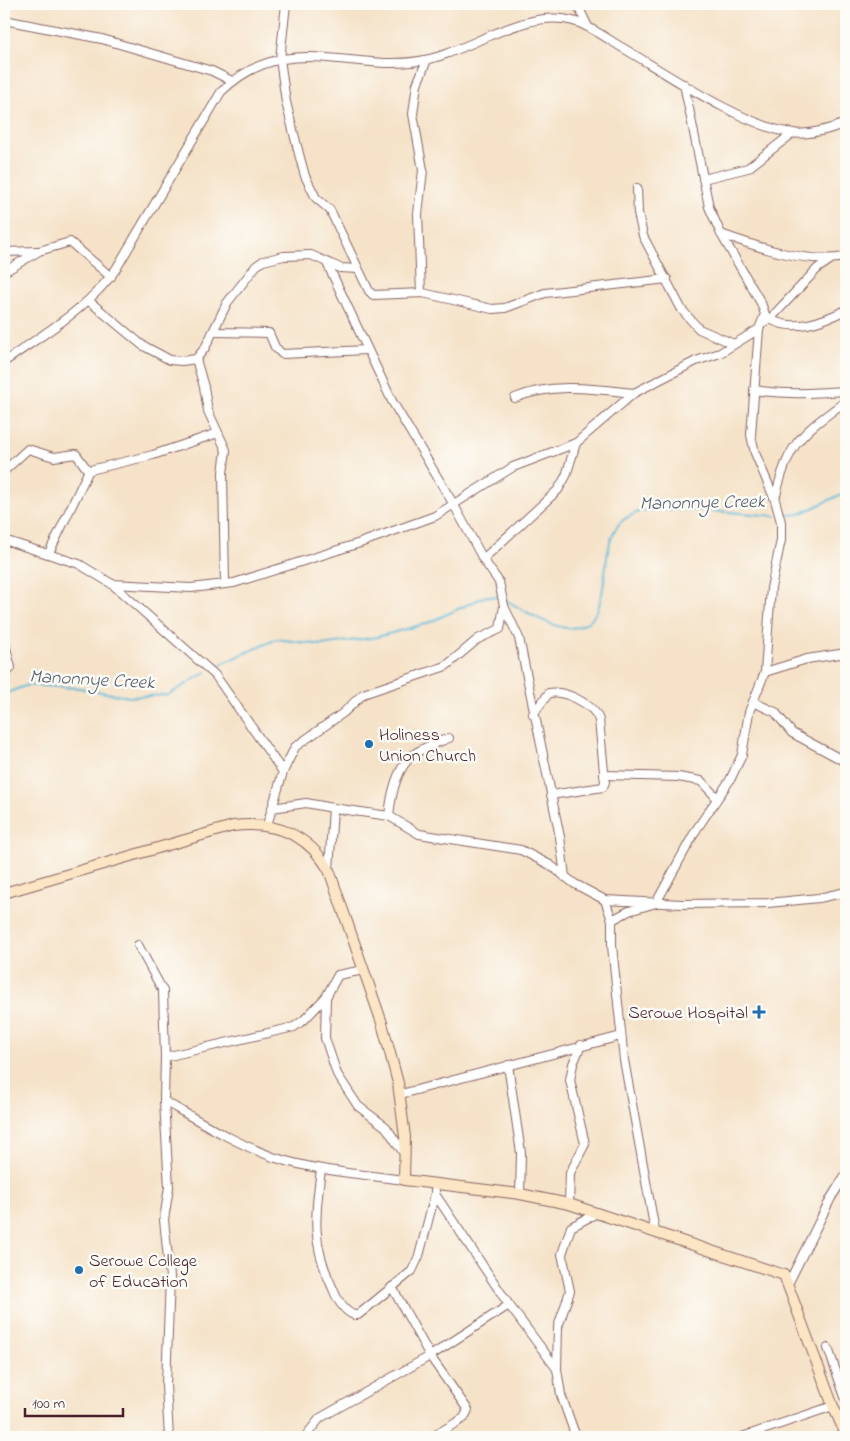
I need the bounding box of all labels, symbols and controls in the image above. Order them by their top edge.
water label: Manonnye Creek [639,489,766,518]
water label: Manonnye Creek [29,664,156,697]
place label: Holiness Union Church [379,723,476,770]
marker: Holiness Union Church [363,738,375,750]
place label: Serowe Hospital [628,1001,748,1027]
marker: Serowe Hospital [752,1005,766,1019]
place label: Serowe College of Education [89,1249,198,1296]
marker: Serowe College of Education [73,1264,85,1276]
scale bar [25,1386,122,1418]
text: 100 m [32,1393,65,1415]

